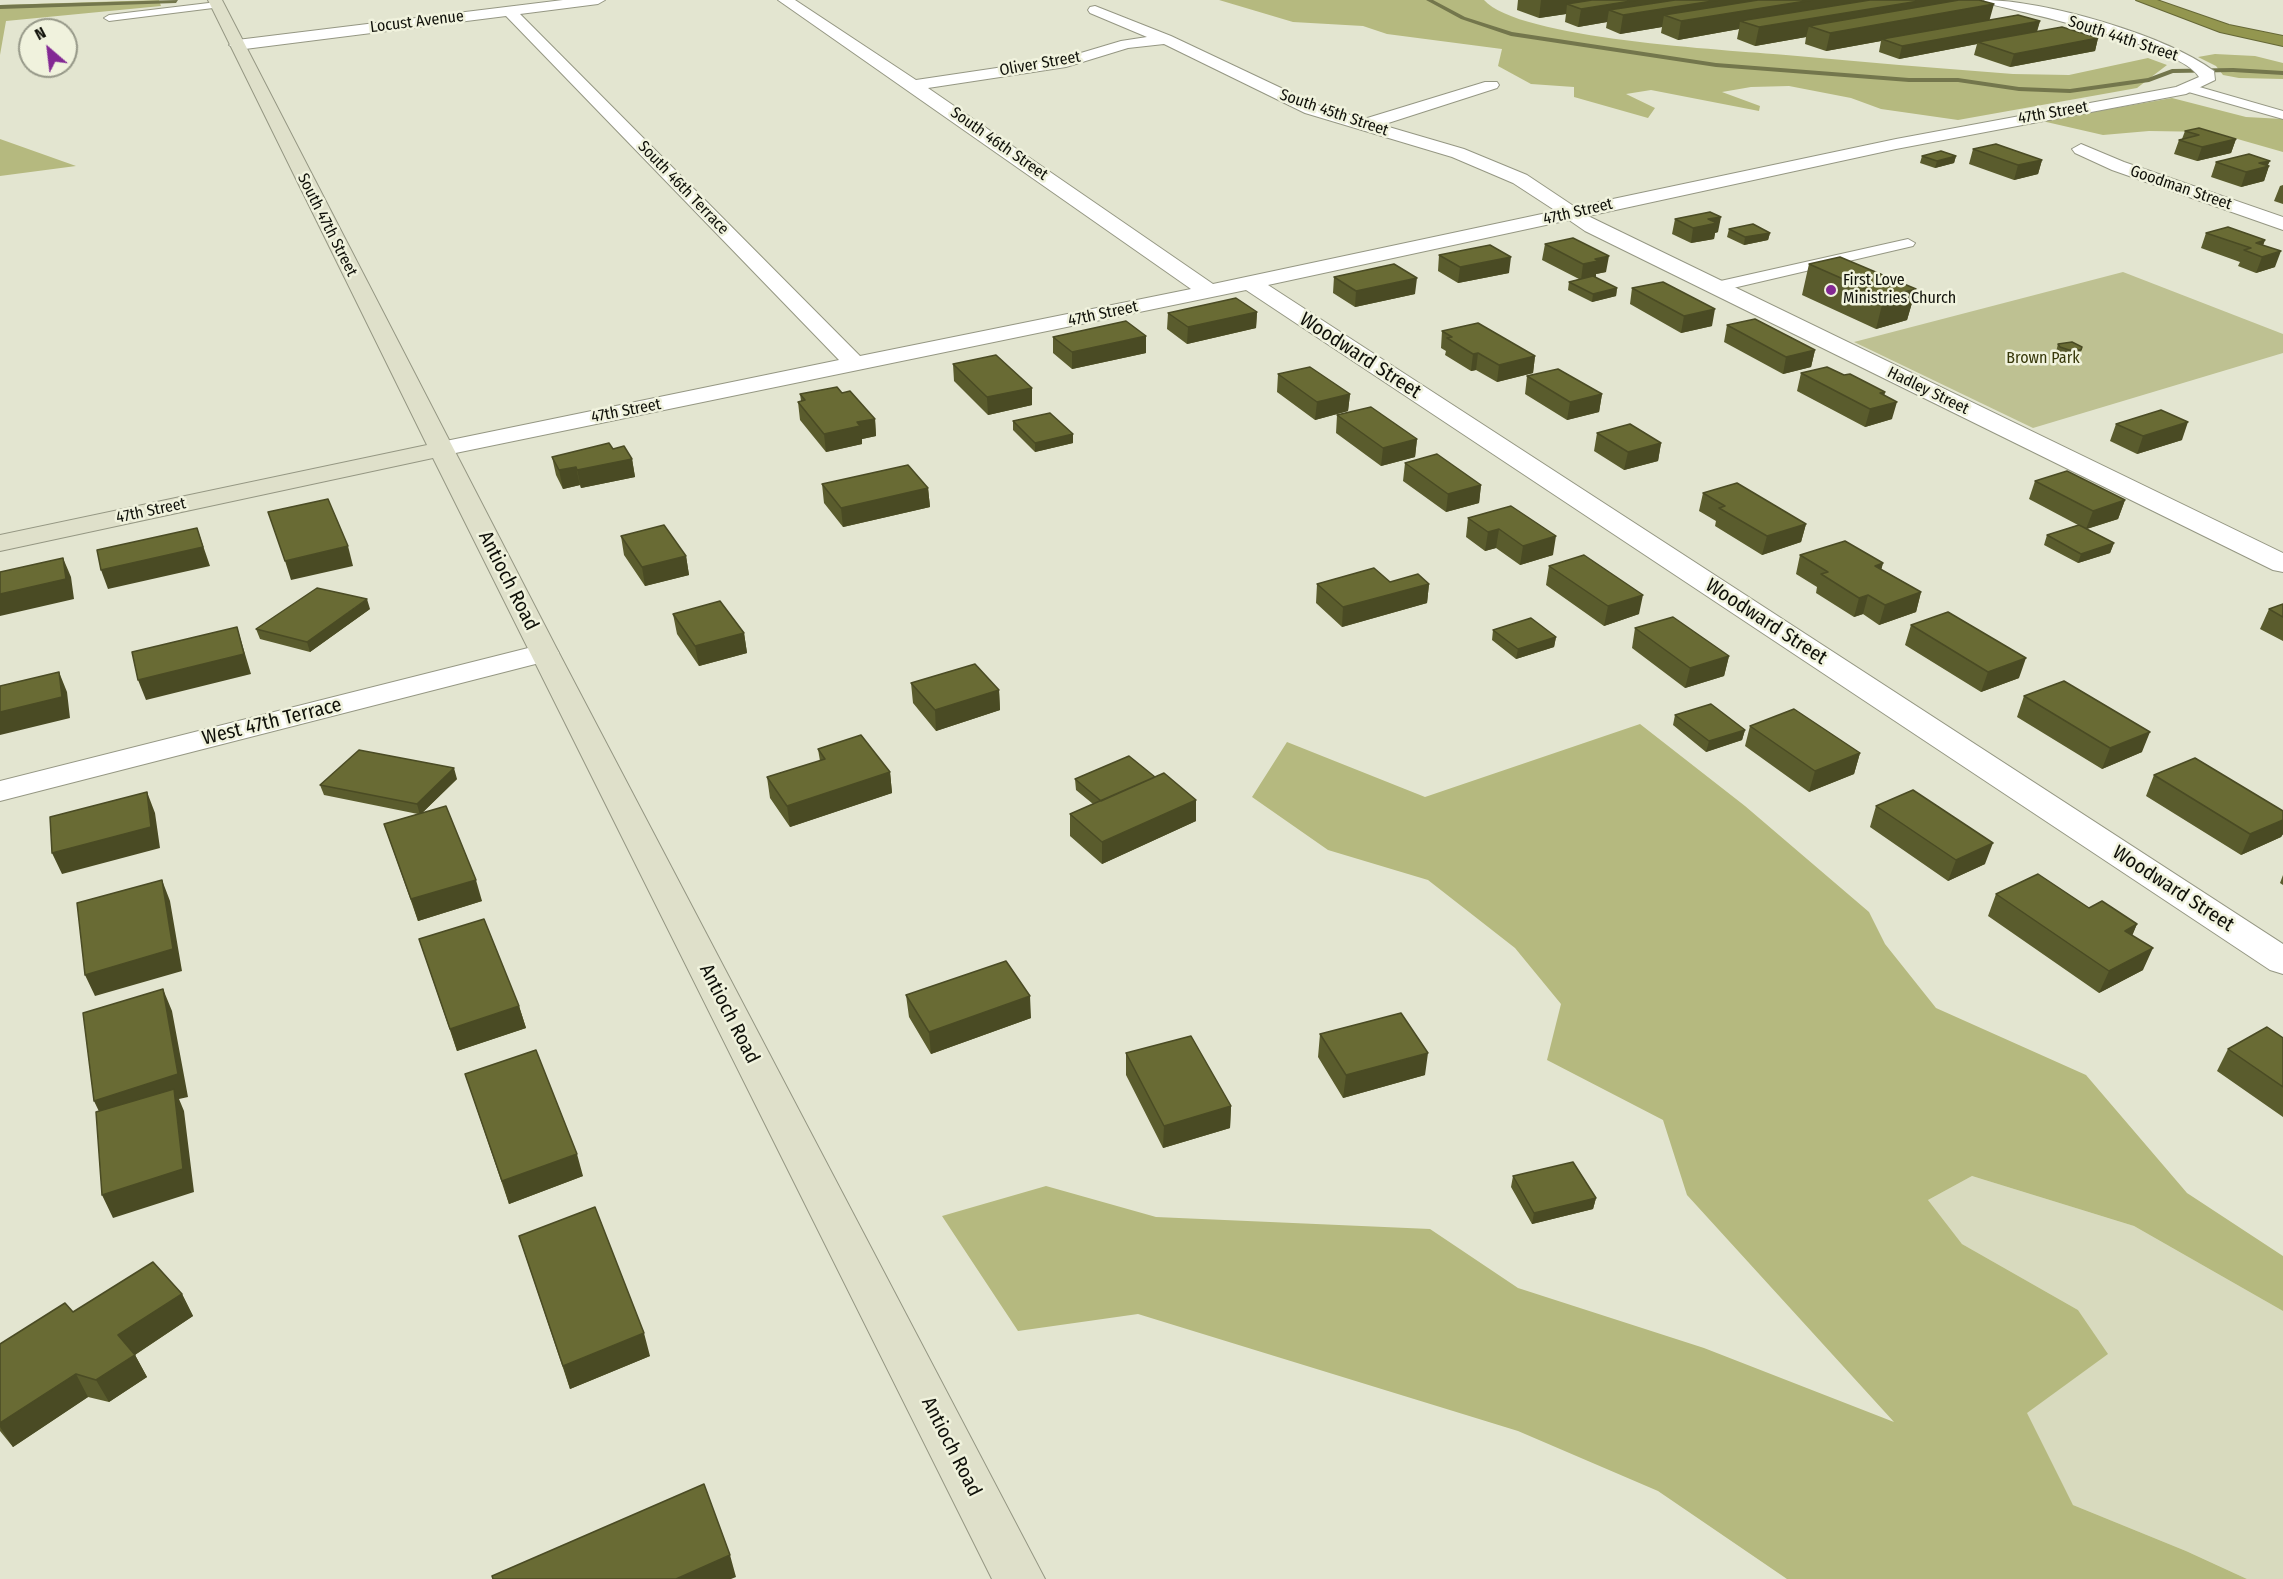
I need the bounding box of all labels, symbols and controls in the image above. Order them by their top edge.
street label: Locust Avenue [369,7,465,37]
street label: South 44th Street [2066,12,2180,66]
north arrow [18,18,78,78]
text: N [32,23,49,44]
street label: Oliver Street [998,47,1082,81]
street label: South 45th Street [1277,85,1391,141]
street label: 47th Street [2017,97,2089,129]
street label: South 46th Street [947,103,1051,185]
street label: South 46th Terrace [633,137,733,239]
street label: Goodman Street [2128,162,2234,214]
street label: South 47th Street [293,170,361,280]
street label: 47th Street [1541,195,1615,229]
place label: First Love Ministries Church [1843,271,1956,309]
marker: First Love Ministries Church [1824,283,1838,297]
street label: 47th Street [1066,297,1140,331]
street label: Woodward Street [1295,308,1425,404]
park label: Brown Park [2006,349,2080,369]
street label: Hadley Street [1884,363,1972,419]
street label: 47th Street [589,395,663,427]
street label: 47th Street [114,494,188,528]
street label: Antioch Road [473,527,543,635]
street label: Woodward Street [1701,574,1831,670]
street label: West 47th Terrace [200,693,344,751]
street label: Woodward Street [2108,841,2238,937]
street label: Antioch Road [694,960,764,1068]
street label: Antioch Road [916,1393,986,1501]

